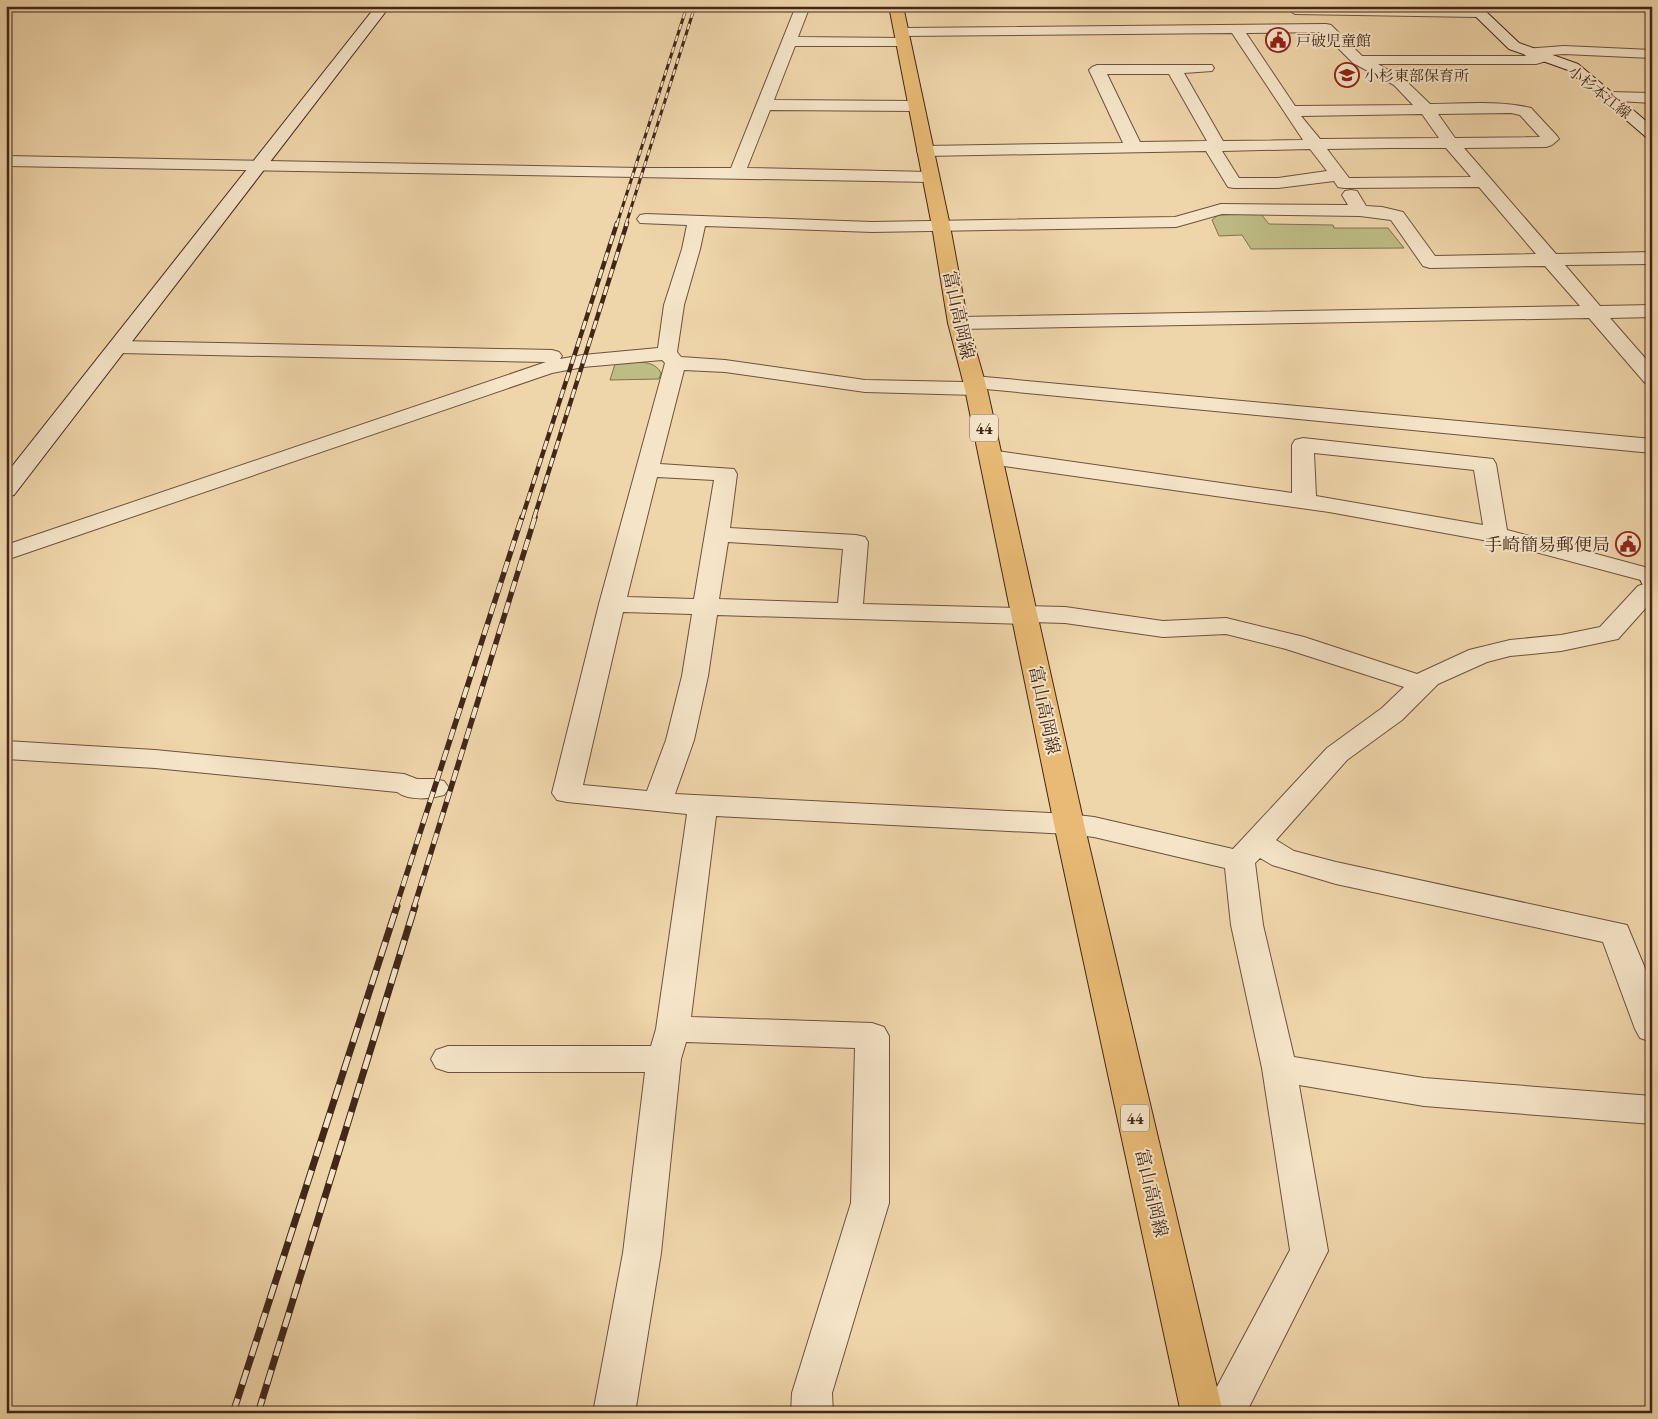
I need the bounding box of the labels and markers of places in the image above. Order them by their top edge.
public building icon: 戸破児童館 [1265,27,1291,53]
place label: 戸破児童館 [1296,31,1371,50]
school or university icon: 小杉東部保育所 [1334,62,1360,88]
place label: 小杉東部保育所 [1364,66,1469,85]
public building icon: 手崎簡易郵便局 [1615,531,1641,557]
place label: 手崎簡易郵便局 [1484,533,1610,556]

